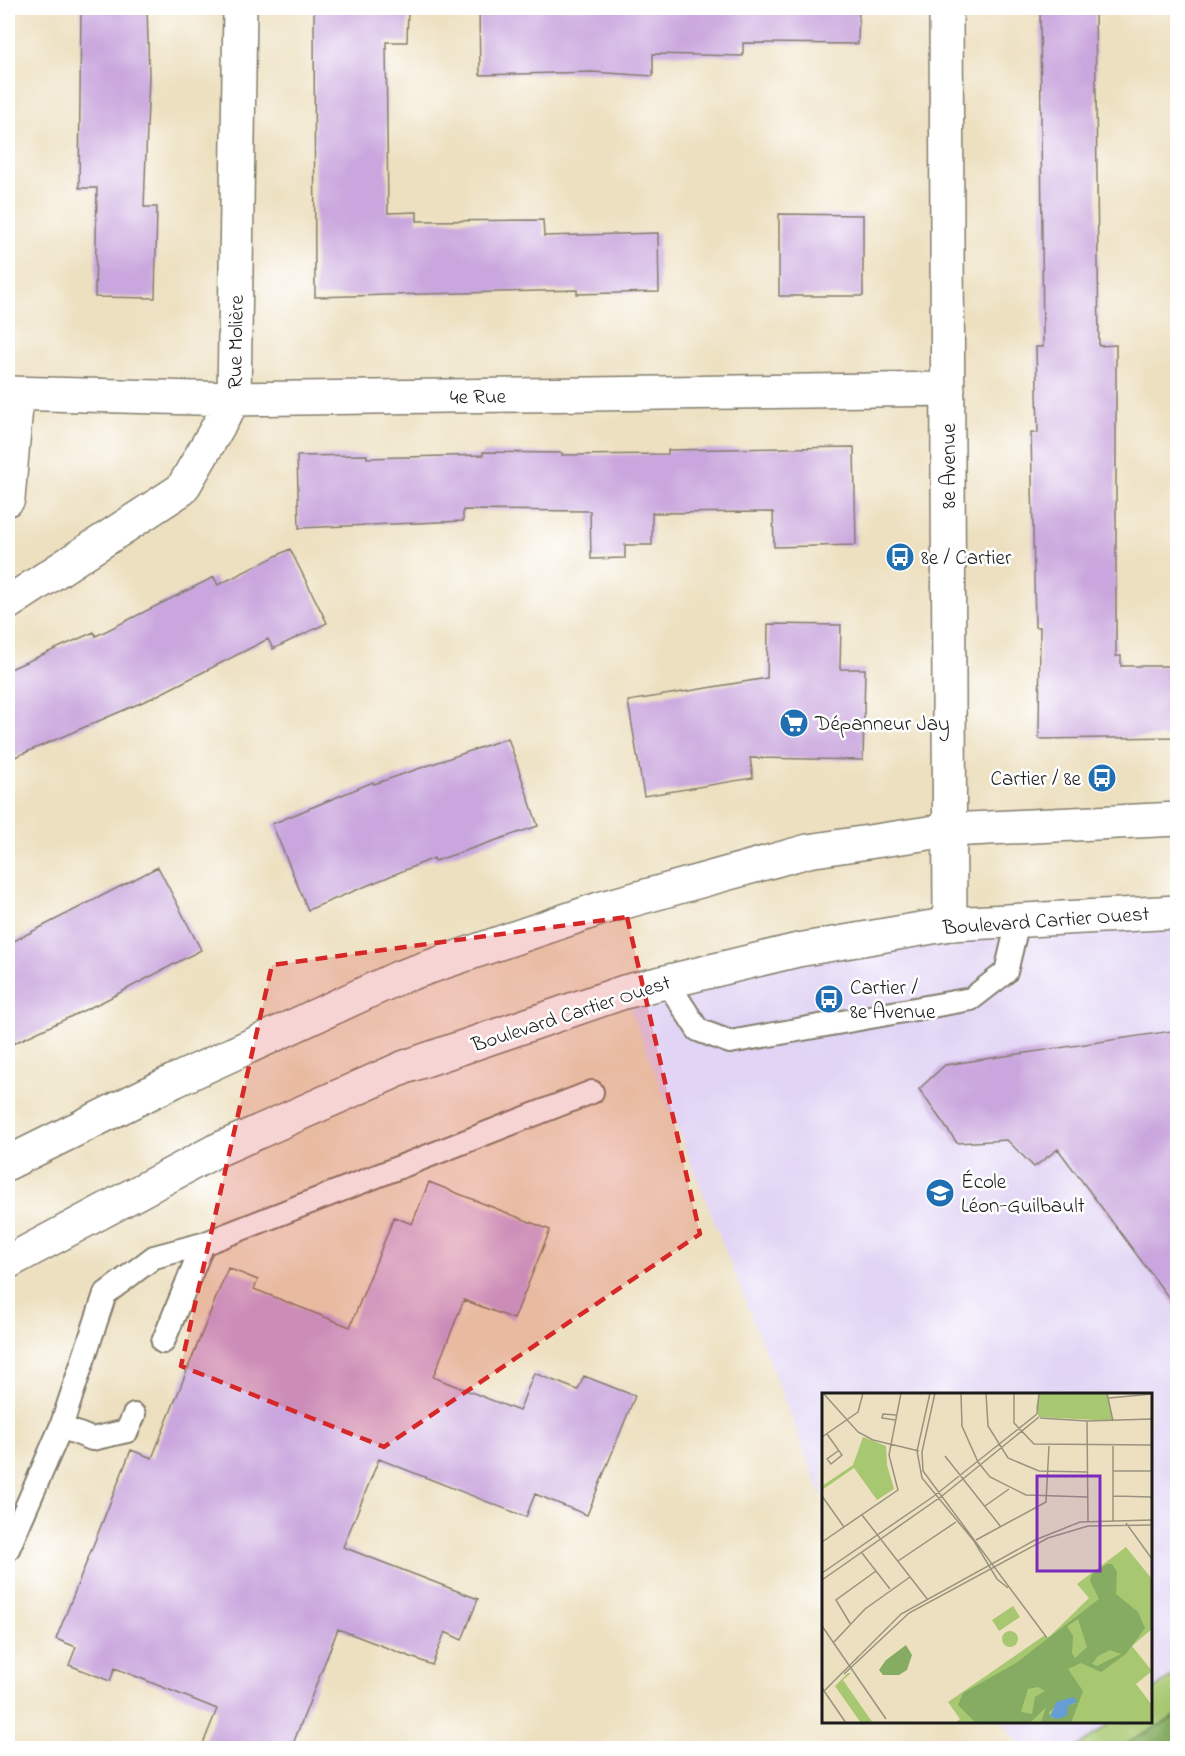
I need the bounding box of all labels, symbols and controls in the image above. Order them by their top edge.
street label: Rue Molière [221,294,253,389]
street label: 4e Rue [450,383,507,413]
street label: 8e Avenue [935,423,965,509]
bus stop icon: 8e / Cartier [884,541,916,573]
place label: 8e / Cartier [921,544,1012,574]
supermarket icon: Dépanneur Jay [778,707,810,739]
place label: Dépanneur Jay [814,710,950,742]
bus stop icon: Cartier / 8e [1086,762,1118,794]
place label: Cartier / 8e [991,765,1082,795]
street label: Boulevard Cartier Ouest [941,900,1151,944]
street label: Boulevard Cartier Ouest [467,969,675,1061]
place label: Cartier / 8e Avenue [850,974,936,1028]
bus stop icon: Cartier / 8e Avenue [813,983,845,1015]
place label: École Léon-Guilbault [961,1168,1085,1222]
school or university icon: École Léon-Guilbault [924,1177,956,1209]
inset map [822,1393,1152,1723]

